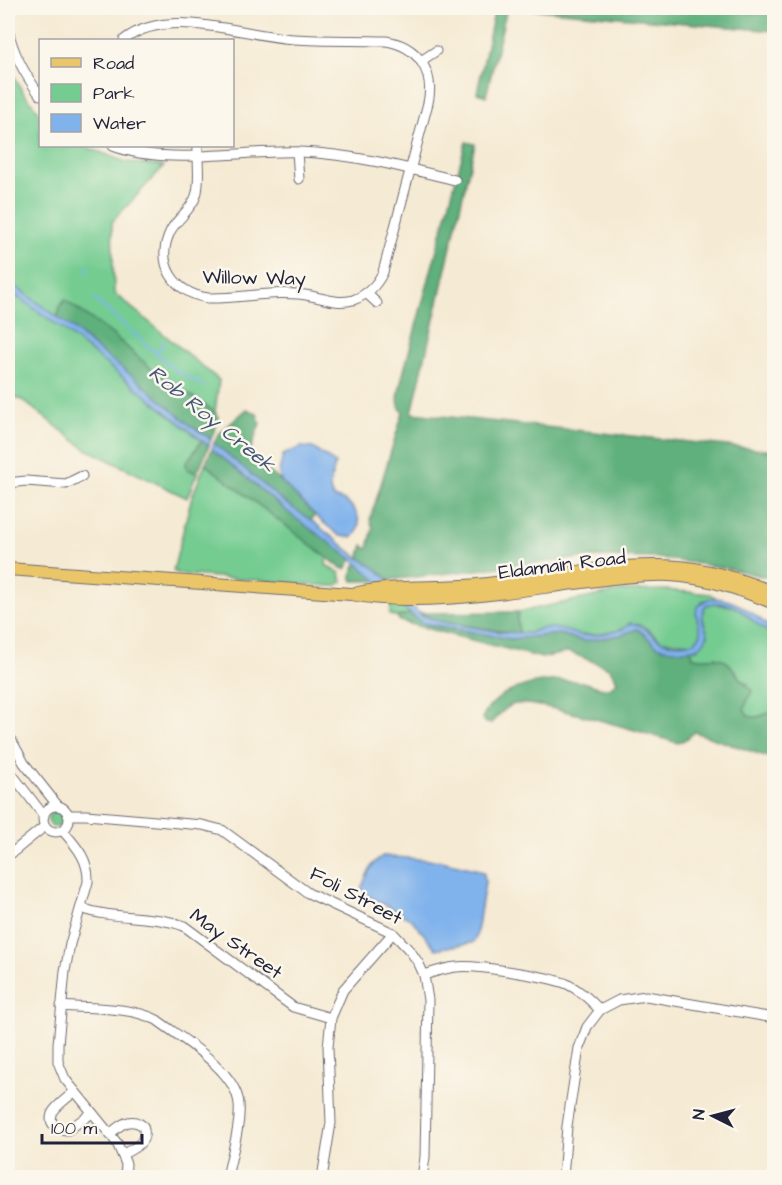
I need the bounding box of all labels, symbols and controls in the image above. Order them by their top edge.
legend [39,39,234,147]
text: Road [93,51,134,76]
text: Park [93,81,135,106]
text: Water [93,111,146,136]
street label: Willow Way [202,263,306,294]
water label: Rob Roy Creek [142,359,283,481]
street label: Eldamain Road [497,543,627,587]
street label: Foli Street [305,860,407,932]
street label: May Street [183,902,288,987]
north arrow [683,1086,743,1146]
scale bar [42,1107,142,1145]
text: N [688,1108,711,1121]
text: 100 m [51,1116,97,1141]

